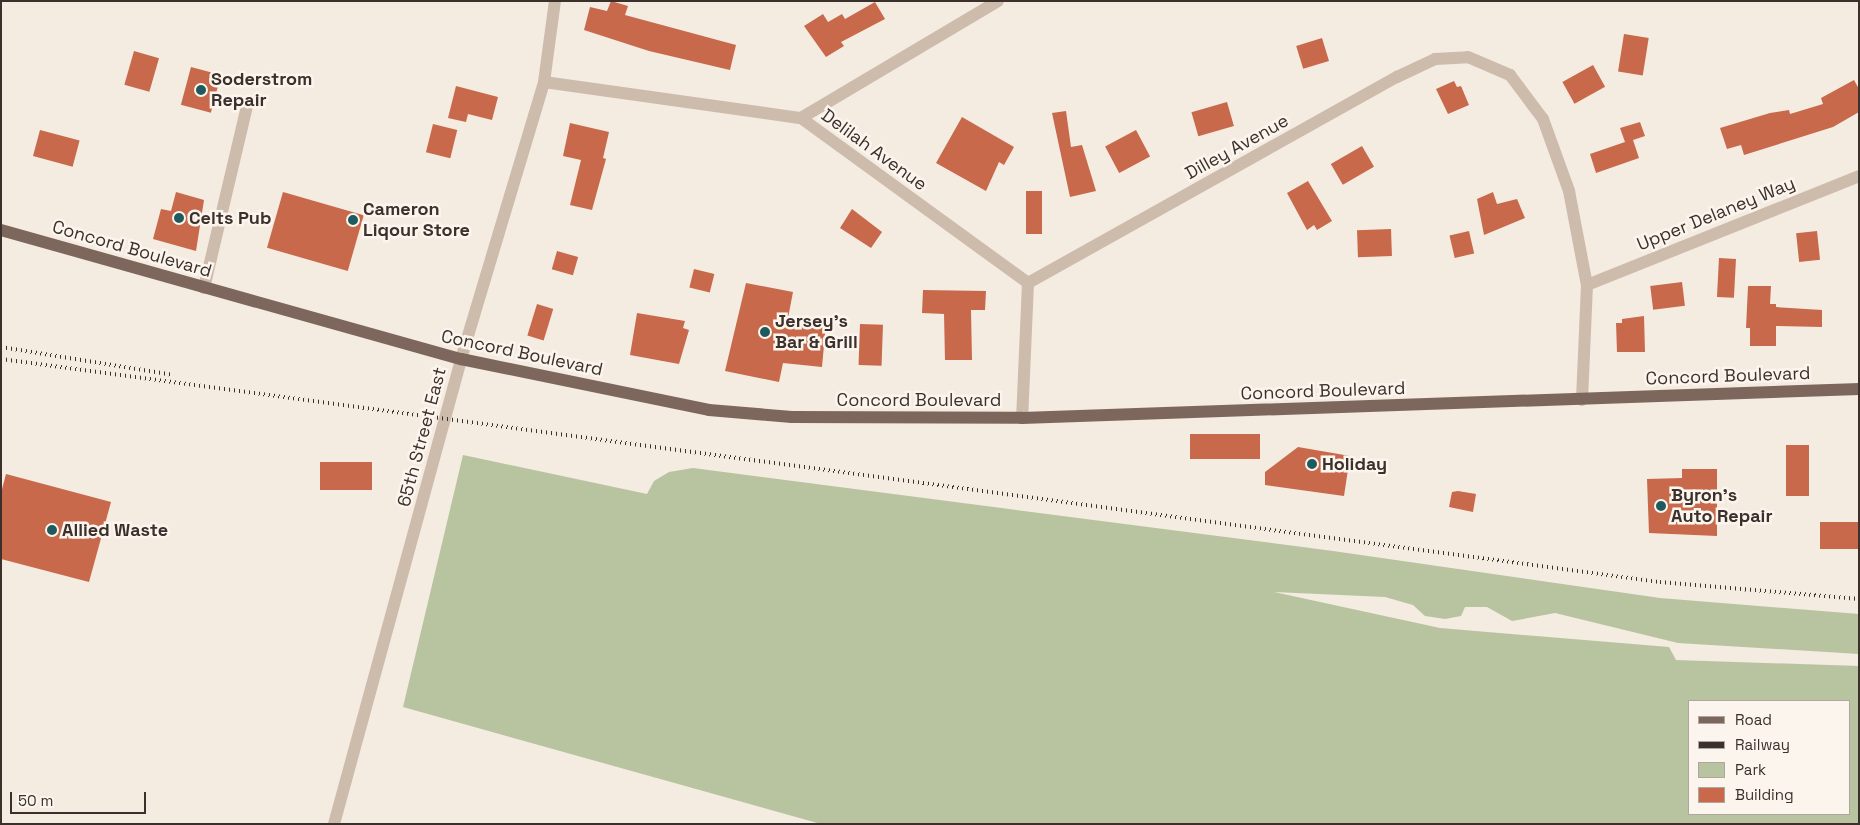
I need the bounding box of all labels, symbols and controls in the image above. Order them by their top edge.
place label: Soderstrom Repair [211,69,312,112]
marker: Soderstrom Repair [195,84,207,96]
street label: Delilah Avenue [817,104,931,196]
street label: Dilley Avenue [1181,110,1293,184]
street label: Upper Delaney Way [1634,172,1798,256]
place label: Cameron Liqour Store [363,199,470,242]
place label: Celts Pub [189,207,271,229]
marker: Celts Pub [173,212,185,224]
marker: Cameron Liqour Store [347,214,359,226]
street label: Concord Boulevard [50,216,214,282]
place label: Jersey's Bar & Grill [775,311,858,354]
street label: Concord Boulevard [439,325,605,381]
marker: Jersey's Bar & Grill [759,326,771,338]
street label: Concord Boulevard [1645,362,1811,390]
street label: 65th Street East [393,365,451,509]
street label: Concord Boulevard [1240,377,1406,405]
street label: Concord Boulevard [837,389,1001,411]
place label: Holiday [1322,453,1387,475]
marker: Holiday [1306,458,1318,470]
place label: Byron's Auto Repair [1671,485,1773,528]
marker: Byron's Auto Repair [1655,500,1667,512]
place label: Allied Waste [62,519,168,541]
marker: Allied Waste [46,524,58,536]
legend [1688,700,1850,815]
text: Road [1735,710,1772,729]
text: Railway [1735,735,1790,754]
text: Park [1735,760,1766,779]
scale bar [12,782,149,814]
text: Building [1735,785,1794,804]
text: 50 m [18,791,53,810]

